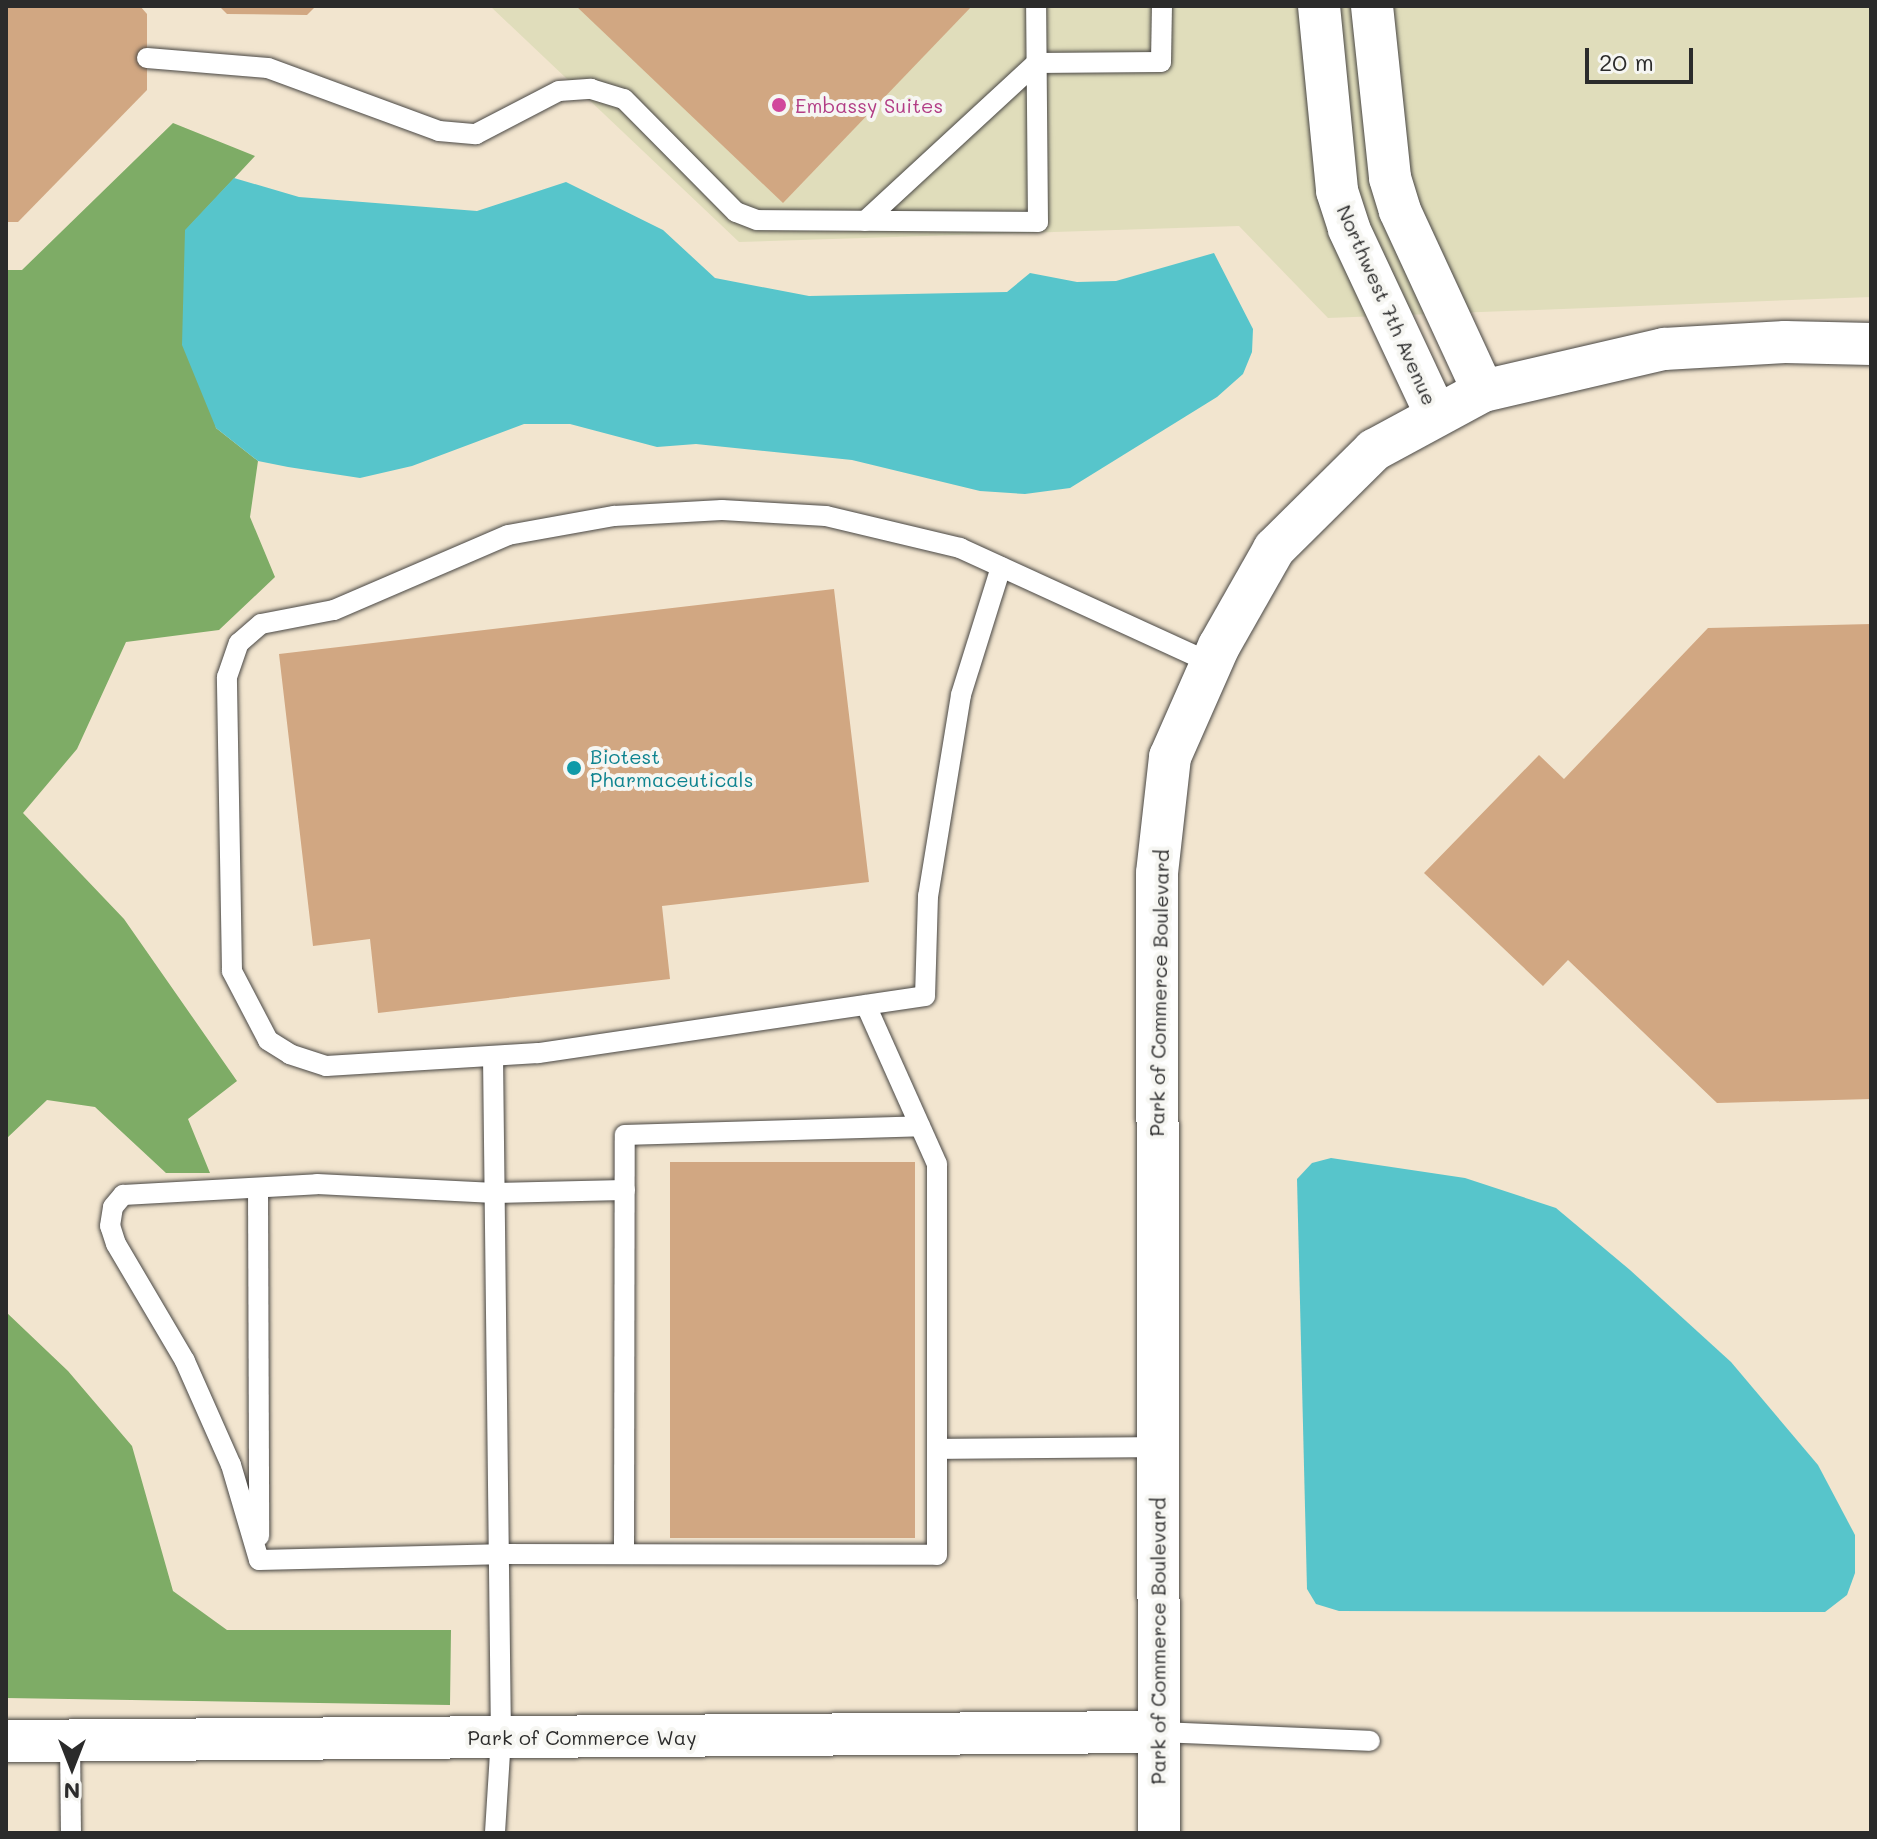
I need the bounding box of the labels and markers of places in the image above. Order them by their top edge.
place label: Embassy Suites [795,93,943,117]
marker: Embassy Suites [770,96,788,114]
place label: Biotest Pharmaceuticals [590,744,753,791]
marker: Biotest Pharmaceuticals [565,759,583,777]

